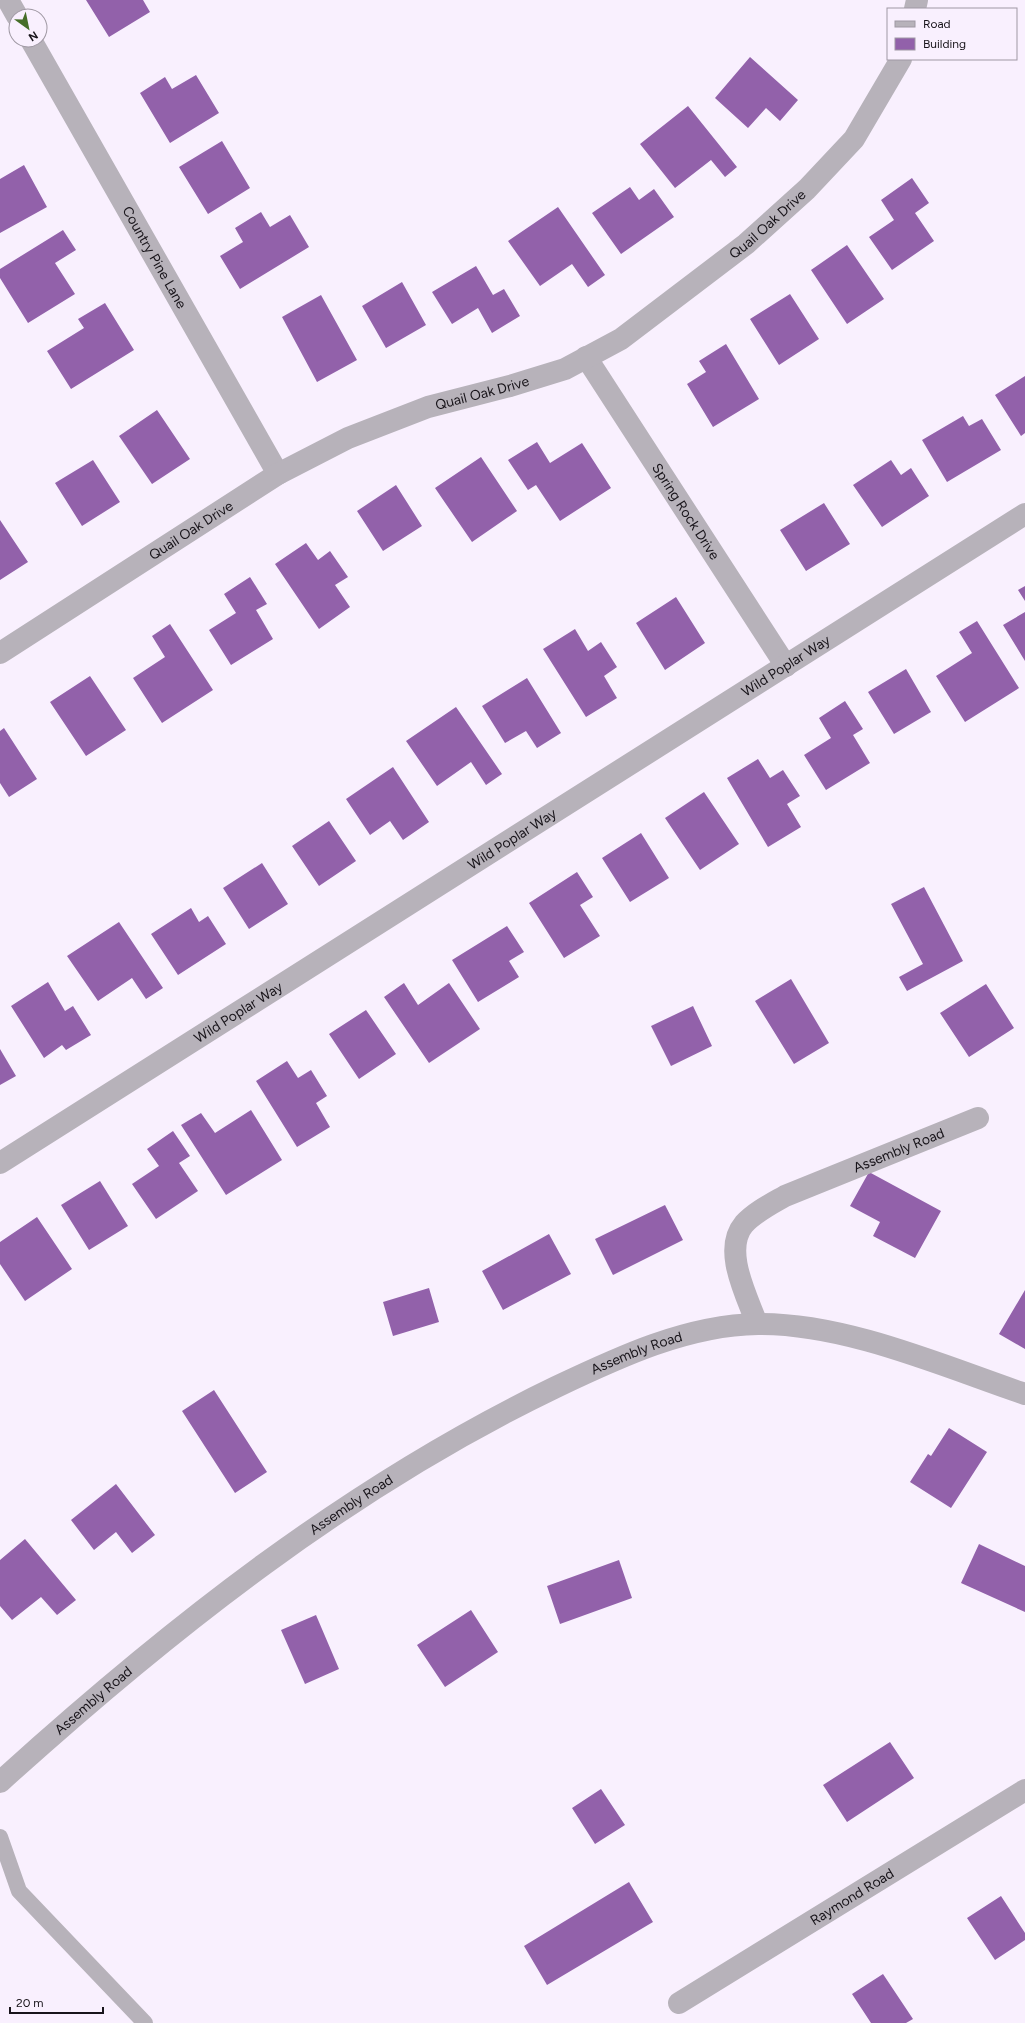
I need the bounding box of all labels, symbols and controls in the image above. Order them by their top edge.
north arrow [8,8,48,48]
legend [887,8,1017,60]
text: Road [923,17,951,31]
text: N [26,28,40,44]
text: Building [923,37,966,51]
street label: Quail Oak Drive [726,186,810,263]
street label: Country Pine Lane [118,203,190,312]
street label: Quail Oak Drive [433,373,532,414]
street label: Spring Rock Drive [648,460,723,563]
street label: Quail Oak Drive [146,497,237,564]
street label: Wild Poplar Way [739,631,834,700]
street label: Wild Poplar Way [465,805,560,874]
street label: Wild Poplar Way [191,978,287,1047]
street label: Assembly Road [851,1125,947,1176]
street label: Assembly Road [588,1328,684,1379]
street label: Assembly Road [306,1471,396,1538]
street label: Assembly Road [51,1663,136,1738]
street label: Raymond Road [807,1865,897,1929]
scale bar [10,1989,103,2015]
text: 20 m [16,1996,44,2010]

